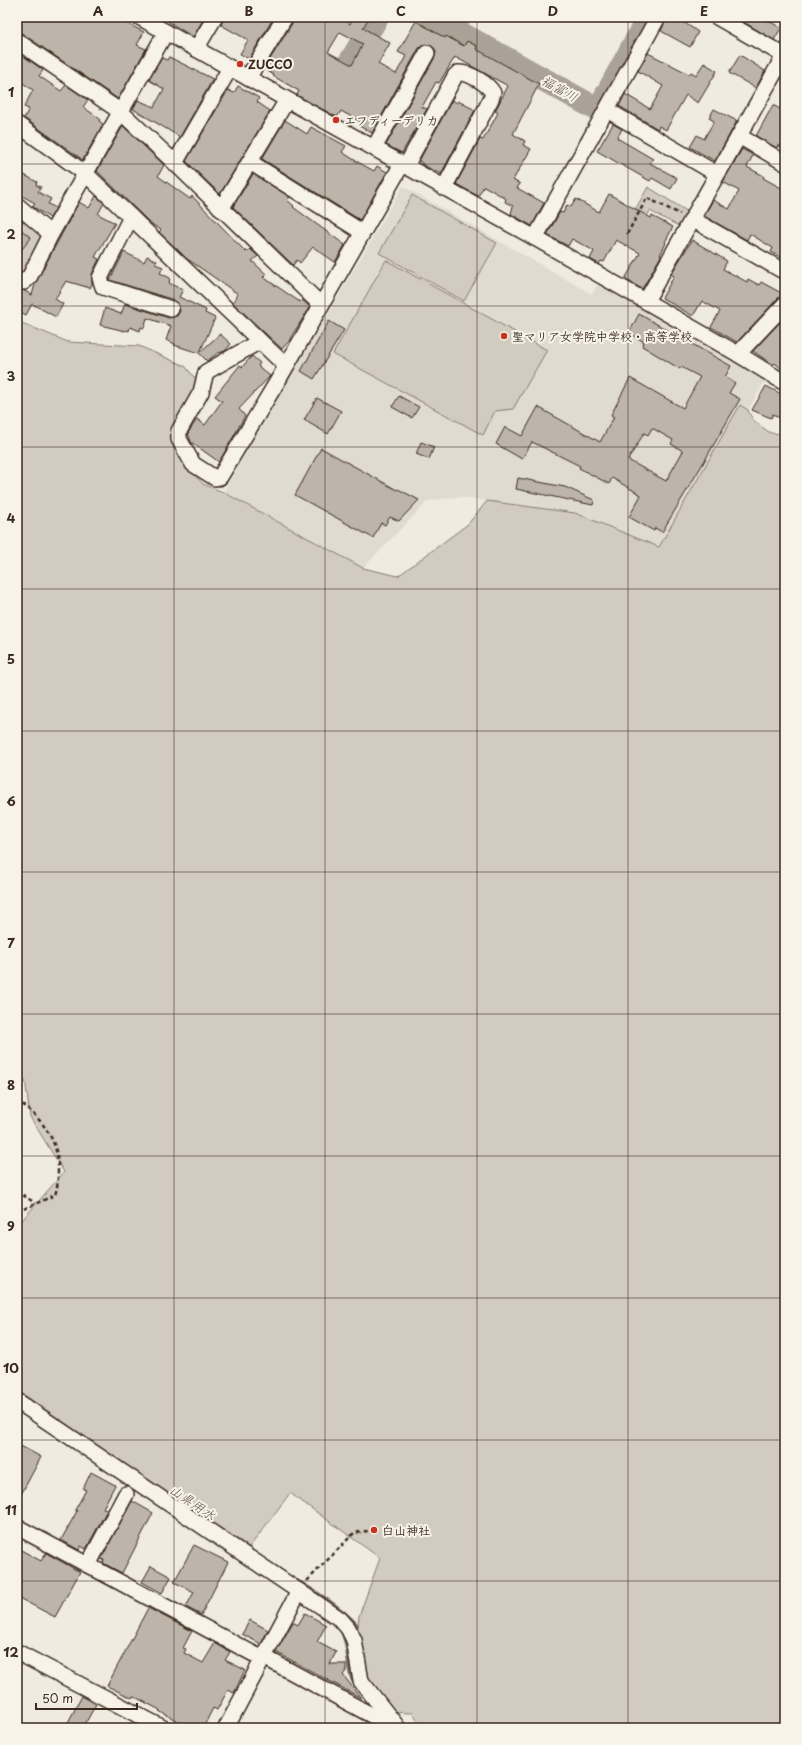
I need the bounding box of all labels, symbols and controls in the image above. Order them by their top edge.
text: A [93,1,103,20]
text: B [245,1,254,20]
text: C [396,1,406,20]
text: D [548,1,558,20]
text: E [700,1,708,20]
place label: ZUCCO [248,55,293,73]
marker: ZUCCO [235,59,245,69]
water label: 福富川 [538,70,582,106]
text: 1 [8,82,14,101]
place label: エフディーデリカ [344,111,439,129]
marker: エフディーデリカ [331,115,341,125]
text: 2 [6,224,16,243]
place label: 聖マリア女学院中学校・高等学校 [512,327,692,345]
marker: 聖マリア女学院中学校・高等学校 [499,331,509,341]
text: 3 [7,366,16,385]
text: 4 [7,508,16,527]
text: 5 [7,649,15,668]
text: 6 [6,791,16,810]
text: 7 [7,933,15,952]
text: 8 [7,1075,15,1094]
text: 9 [7,1216,15,1235]
text: 10 [3,1358,19,1377]
water label: 山県用水 [166,1480,220,1524]
text: 11 [5,1500,17,1519]
place label: 白山神社 [382,1521,430,1539]
marker: 白山神社 [369,1525,379,1535]
text: 12 [3,1642,19,1661]
scale bar [36,1685,137,1711]
text: 50 m [42,1689,73,1707]

